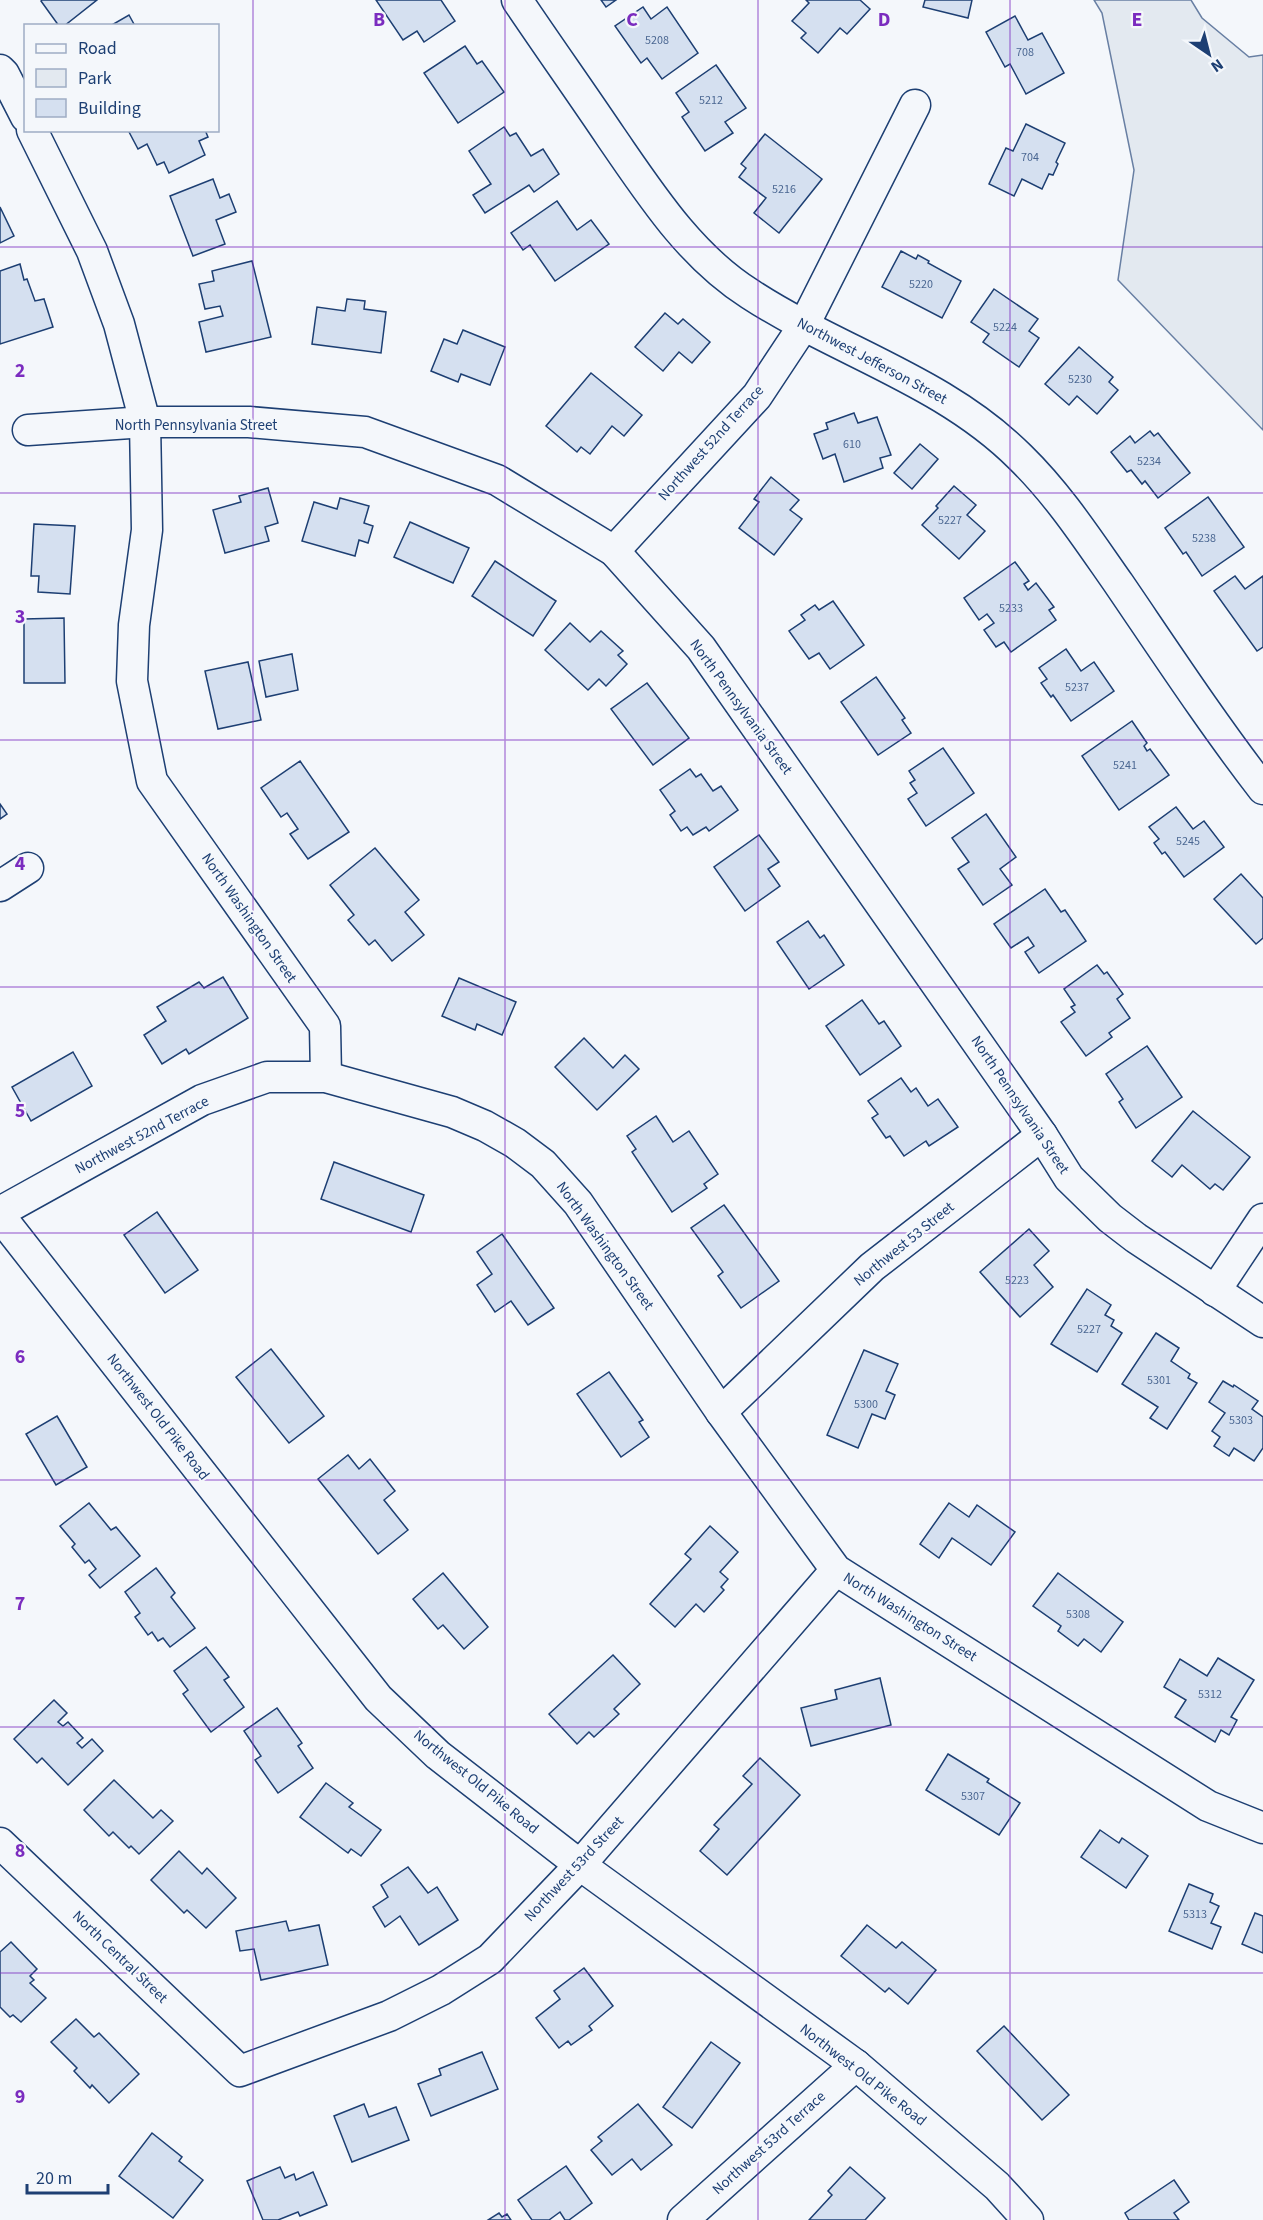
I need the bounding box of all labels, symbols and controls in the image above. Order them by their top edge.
text: B [373,6,385,34]
text: C [626,6,638,34]
text: D [878,6,890,34]
text: E [1132,6,1142,34]
legend [24,24,219,132]
north arrow [1179,24,1239,84]
house number: 5208 [645,32,669,49]
text: Road [78,36,117,61]
house number: 708 [1016,44,1034,61]
text: N [1206,53,1228,78]
text: Park [78,66,112,91]
house number: 5212 [699,92,723,109]
text: Building [78,96,141,121]
house number: 704 [1021,149,1039,166]
house number: 5216 [772,181,796,198]
house number: 5220 [909,276,933,293]
street label: Northwest Jefferson Street [793,312,951,410]
house number: 5224 [993,319,1017,336]
text: 2 [15,357,25,385]
house number: 5230 [1068,371,1092,388]
street label: Northwest 52nd Terrace [653,381,769,505]
street label: North Pennsylvania Street [115,415,277,436]
house number: 610 [843,436,861,453]
house number: 5234 [1137,453,1161,470]
house number: 5227 [938,512,962,529]
house number: 5238 [1192,530,1216,547]
house number: 5233 [999,600,1023,617]
text: 3 [15,603,25,631]
street label: North Pennsylvania Street [685,635,797,779]
house number: 5237 [1065,679,1089,696]
house number: 5241 [1113,757,1137,774]
house number: 5245 [1176,833,1200,850]
street label: North Washington Street [196,849,302,987]
text: 4 [15,850,26,878]
street label: North Pennsylvania Street [966,1032,1074,1178]
street label: Northwest 52nd Terrace [71,1091,213,1179]
text: 5 [15,1097,25,1125]
street label: North Washington Street [551,1178,659,1314]
street label: Northwest 53 Street [849,1197,959,1291]
house number: 5223 [1005,1272,1029,1289]
house number: 5227 [1077,1321,1101,1338]
text: 6 [15,1343,25,1371]
street label: Northwest Old Pike Road [102,1349,214,1485]
house number: 5301 [1147,1372,1171,1389]
house number: 5300 [854,1396,878,1413]
house number: 5303 [1229,1412,1253,1429]
street label: North Washington Street [839,1567,981,1667]
text: 7 [15,1590,25,1618]
house number: 5308 [1066,1606,1090,1623]
house number: 5312 [1198,1686,1222,1703]
street label: Northwest Old Pike Road [409,1725,543,1839]
house number: 5307 [961,1788,985,1805]
street label: Northwest 53rd Street [519,1812,629,1926]
text: 8 [15,1837,25,1865]
street label: North Central Street [68,1906,172,2008]
house number: 5313 [1183,1906,1207,1923]
street label: Northwest Old Pike Road [795,2019,931,2131]
text: 9 [15,2083,25,2111]
street label: Northwest 53rd Terrace [708,2086,830,2200]
scale bar [27,2157,108,2195]
text: 20 m [36,2166,72,2191]

